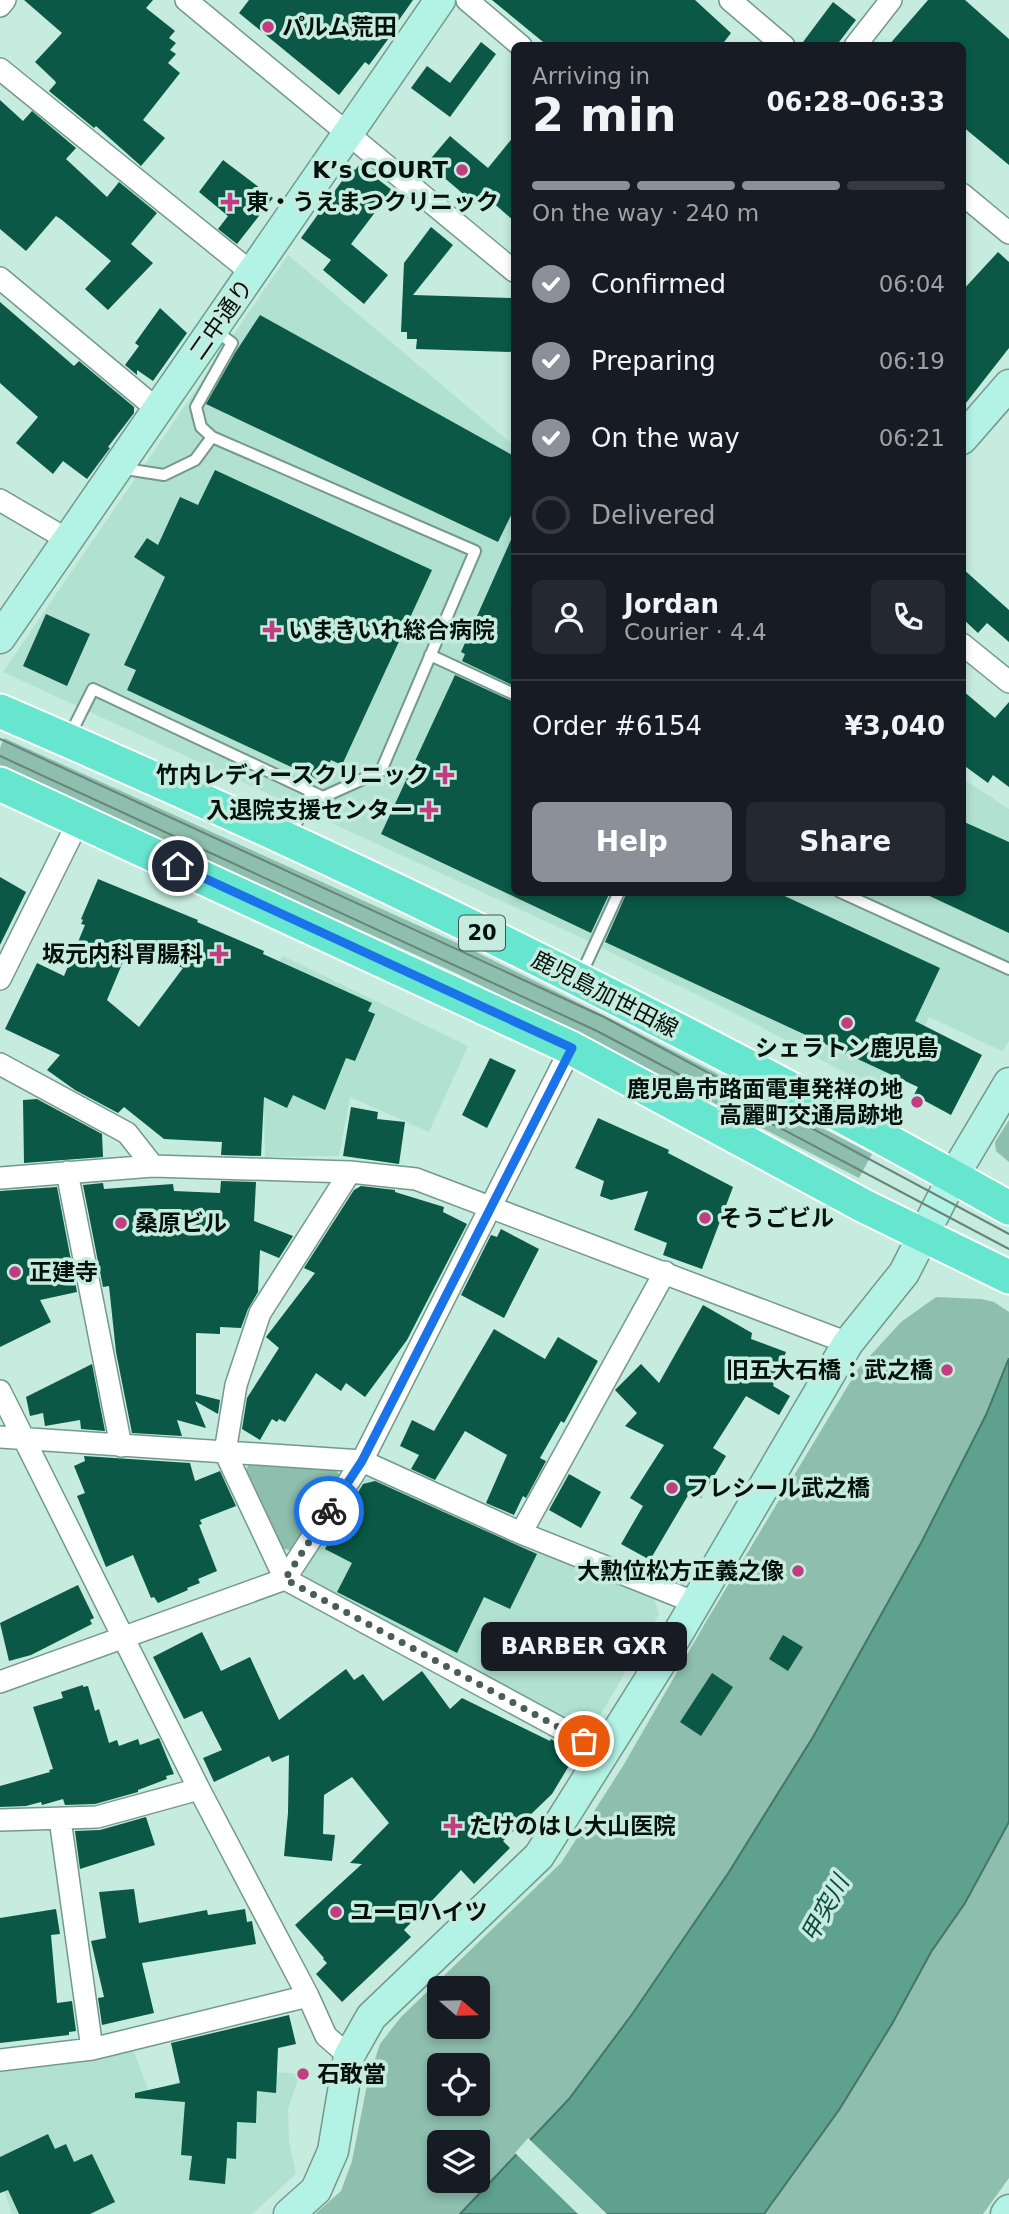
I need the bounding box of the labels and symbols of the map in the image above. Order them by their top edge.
place label: パルム荒田 [282,14,397,40]
marker: パルム荒田 [260,19,276,35]
place label: K’s COURT [312,157,448,183]
marker: K’s COURT [454,162,470,178]
place label: 東・うえまつクリニック [246,189,499,215]
marker: 東・うえまつクリニック [220,192,240,212]
street label: 二中通り [184,274,258,364]
place label: いまきいれ総合病院 [288,617,495,643]
marker: いまきいれ総合病院 [262,620,282,640]
place label: 竹内レディースクリニック [156,762,429,788]
marker: 竹内レディースクリニック [435,765,455,785]
place label: 入退院支援センター [206,797,413,823]
marker: 入退院支援センター [419,800,439,820]
pin [148,836,208,896]
road number: 20 [459,916,505,950]
place label: 坂元内科胃腸科 [42,941,203,967]
marker: 坂元内科胃腸科 [209,944,229,964]
street label: 鹿児島加世田線 [527,946,683,1042]
marker: シェラトン鹿児島 [839,1015,855,1031]
place label: シェラトン鹿児島 [755,1035,939,1061]
place label: 鹿児島市路面電車発祥の地 高麗町交通局跡地 [627,1076,903,1128]
marker: 鹿児島市路面電車発祥の地 高麗町交通局跡地 [909,1094,925,1110]
place label: そうごビル [719,1205,834,1231]
place label: 桑原ビル [135,1210,227,1236]
marker: そうごビル [697,1210,713,1226]
marker: 桑原ビル [113,1215,129,1231]
place label: 正建寺 [29,1259,98,1285]
marker: 正建寺 [7,1264,23,1280]
place label: 旧五大石橋：武之橋 [726,1357,933,1383]
marker: 旧五大石橋：武之橋 [939,1362,955,1378]
place label: フレシール武之橋 [686,1475,870,1501]
courier [294,1476,364,1546]
marker: フレシール武之橋 [664,1480,680,1496]
place label: 大勲位松方正義之像 [577,1558,784,1584]
marker: 大勲位松方正義之像 [790,1563,806,1579]
callout: BARBER GXR [481,1622,687,1671]
pin [554,1711,614,1771]
place label: たけのはし大山医院 [469,1813,676,1839]
marker: たけのはし大山医院 [443,1816,463,1836]
water label: 甲突川 [795,1868,856,1947]
place label: ユーロハイツ [350,1899,488,1925]
marker: ユーロハイツ [328,1904,344,1920]
north arrow [427,1976,490,2039]
place label: 石敢當 [317,2061,386,2087]
marker: 石敢當 [295,2066,311,2082]

